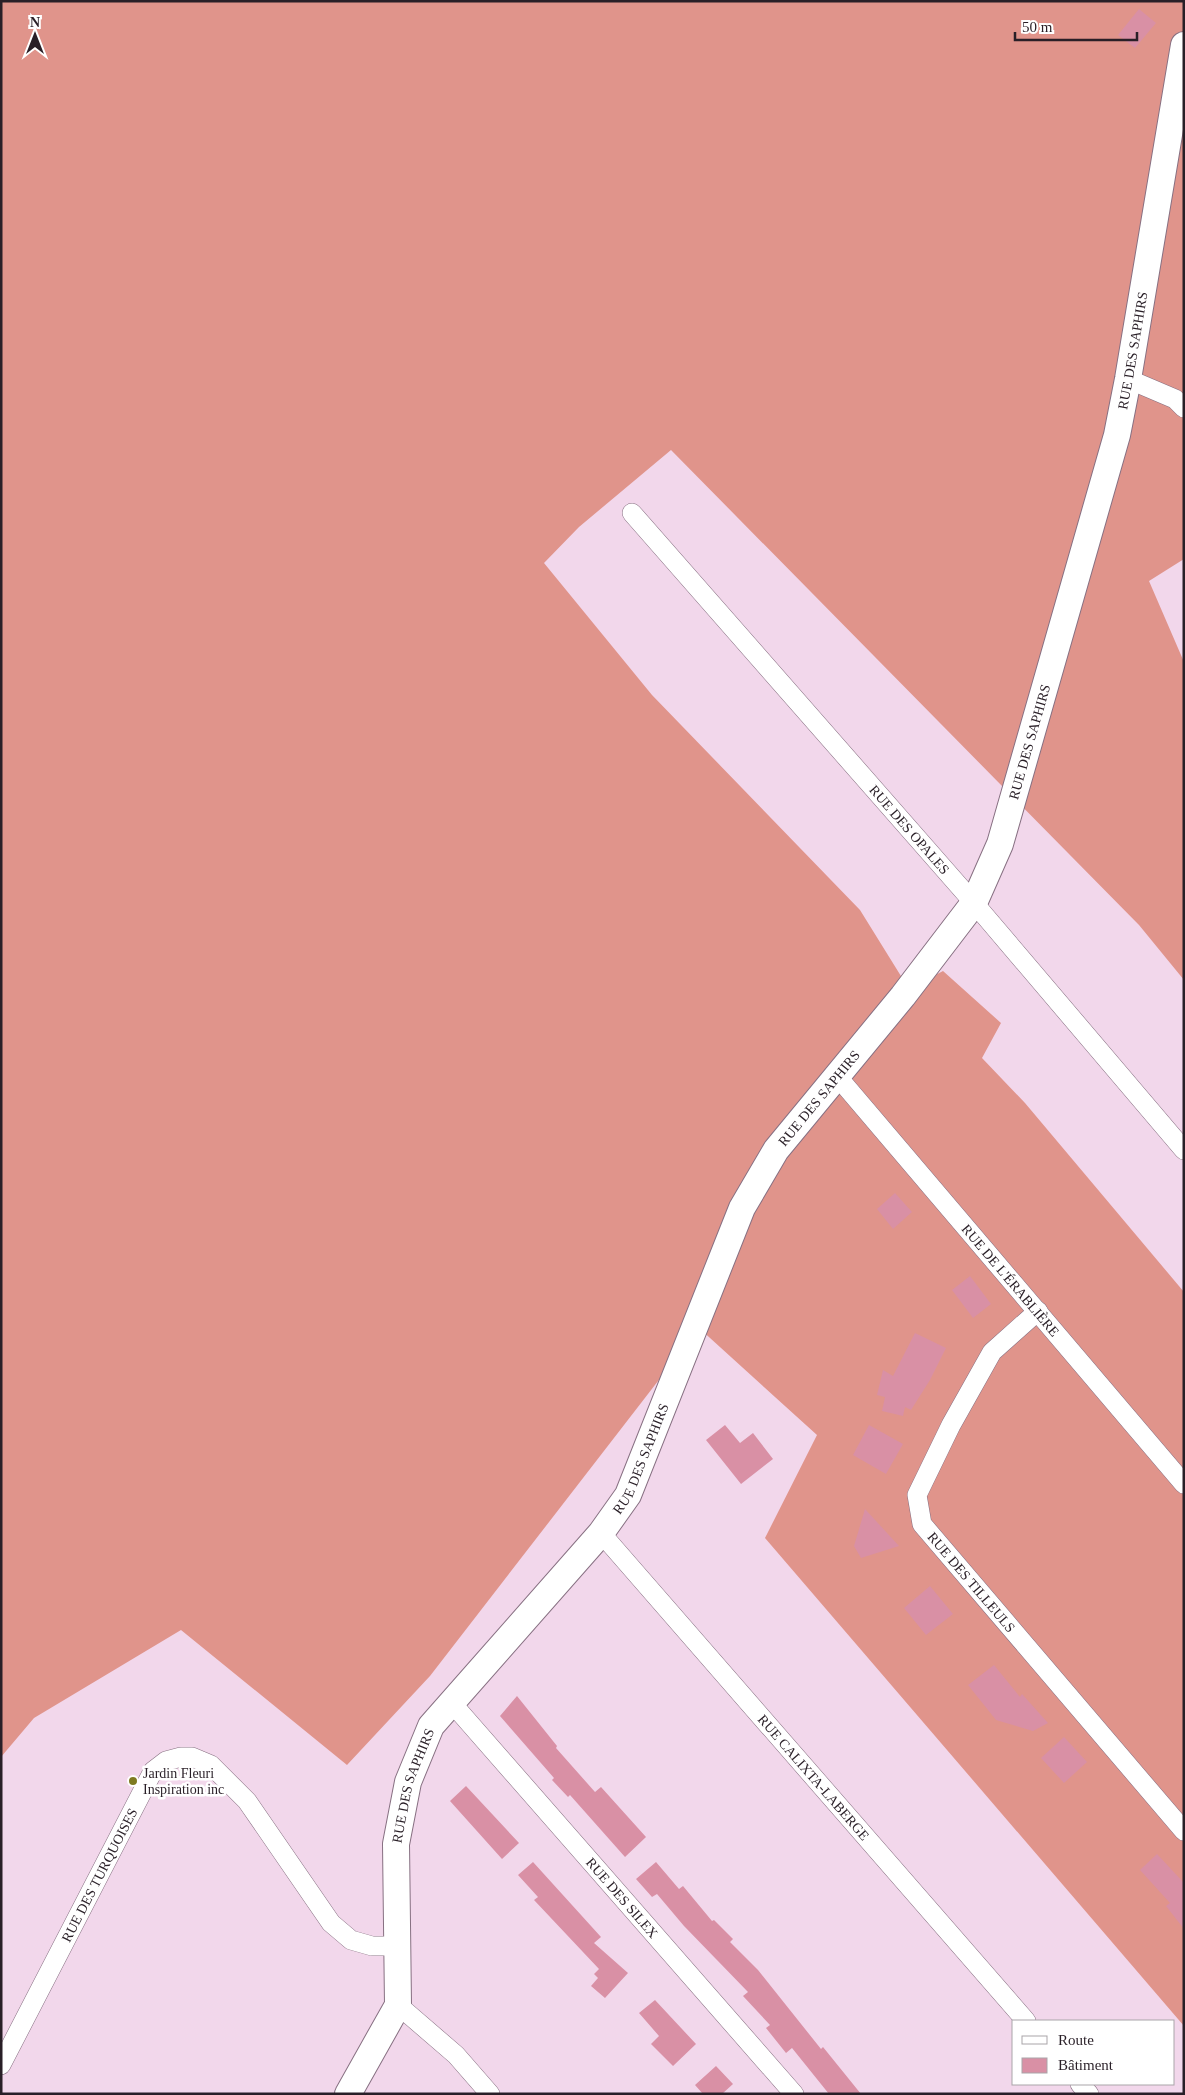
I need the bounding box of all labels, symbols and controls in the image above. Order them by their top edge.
north arrow [10,10,60,60]
scale bar [1015,10,1138,42]
text: N [30,15,40,30]
text: 50 m [1022,19,1053,35]
street label: RUE DES SAPHIRS [1115,291,1150,411]
street label: RUE DES SAPHIRS [1006,682,1053,801]
street label: RUE DES OPALES [867,782,953,877]
street label: RUE DES SAPHIRS [775,1047,863,1149]
street label: RUE DE L'ÉRABLIÈRE [959,1221,1062,1339]
street label: RUE DES SAPHIRS [610,1401,671,1517]
street label: RUE DES TILLEULS [925,1529,1018,1635]
street label: RUE CALIXTA-LABERGE [755,1712,872,1843]
street label: RUE DES SAPHIRS [389,1726,437,1844]
place label: Jardin Fleuri Inspiration inc [143,1766,224,1797]
marker: Jardin Fleuri Inspiration inc [127,1775,139,1787]
street label: RUE DES TURQUOISES [59,1806,140,1944]
street label: RUE DES SILEX [583,1855,661,1941]
legend [1012,2020,1175,2085]
text: Route [1058,2032,1094,2048]
text: Bâtiment [1058,2057,1114,2073]

